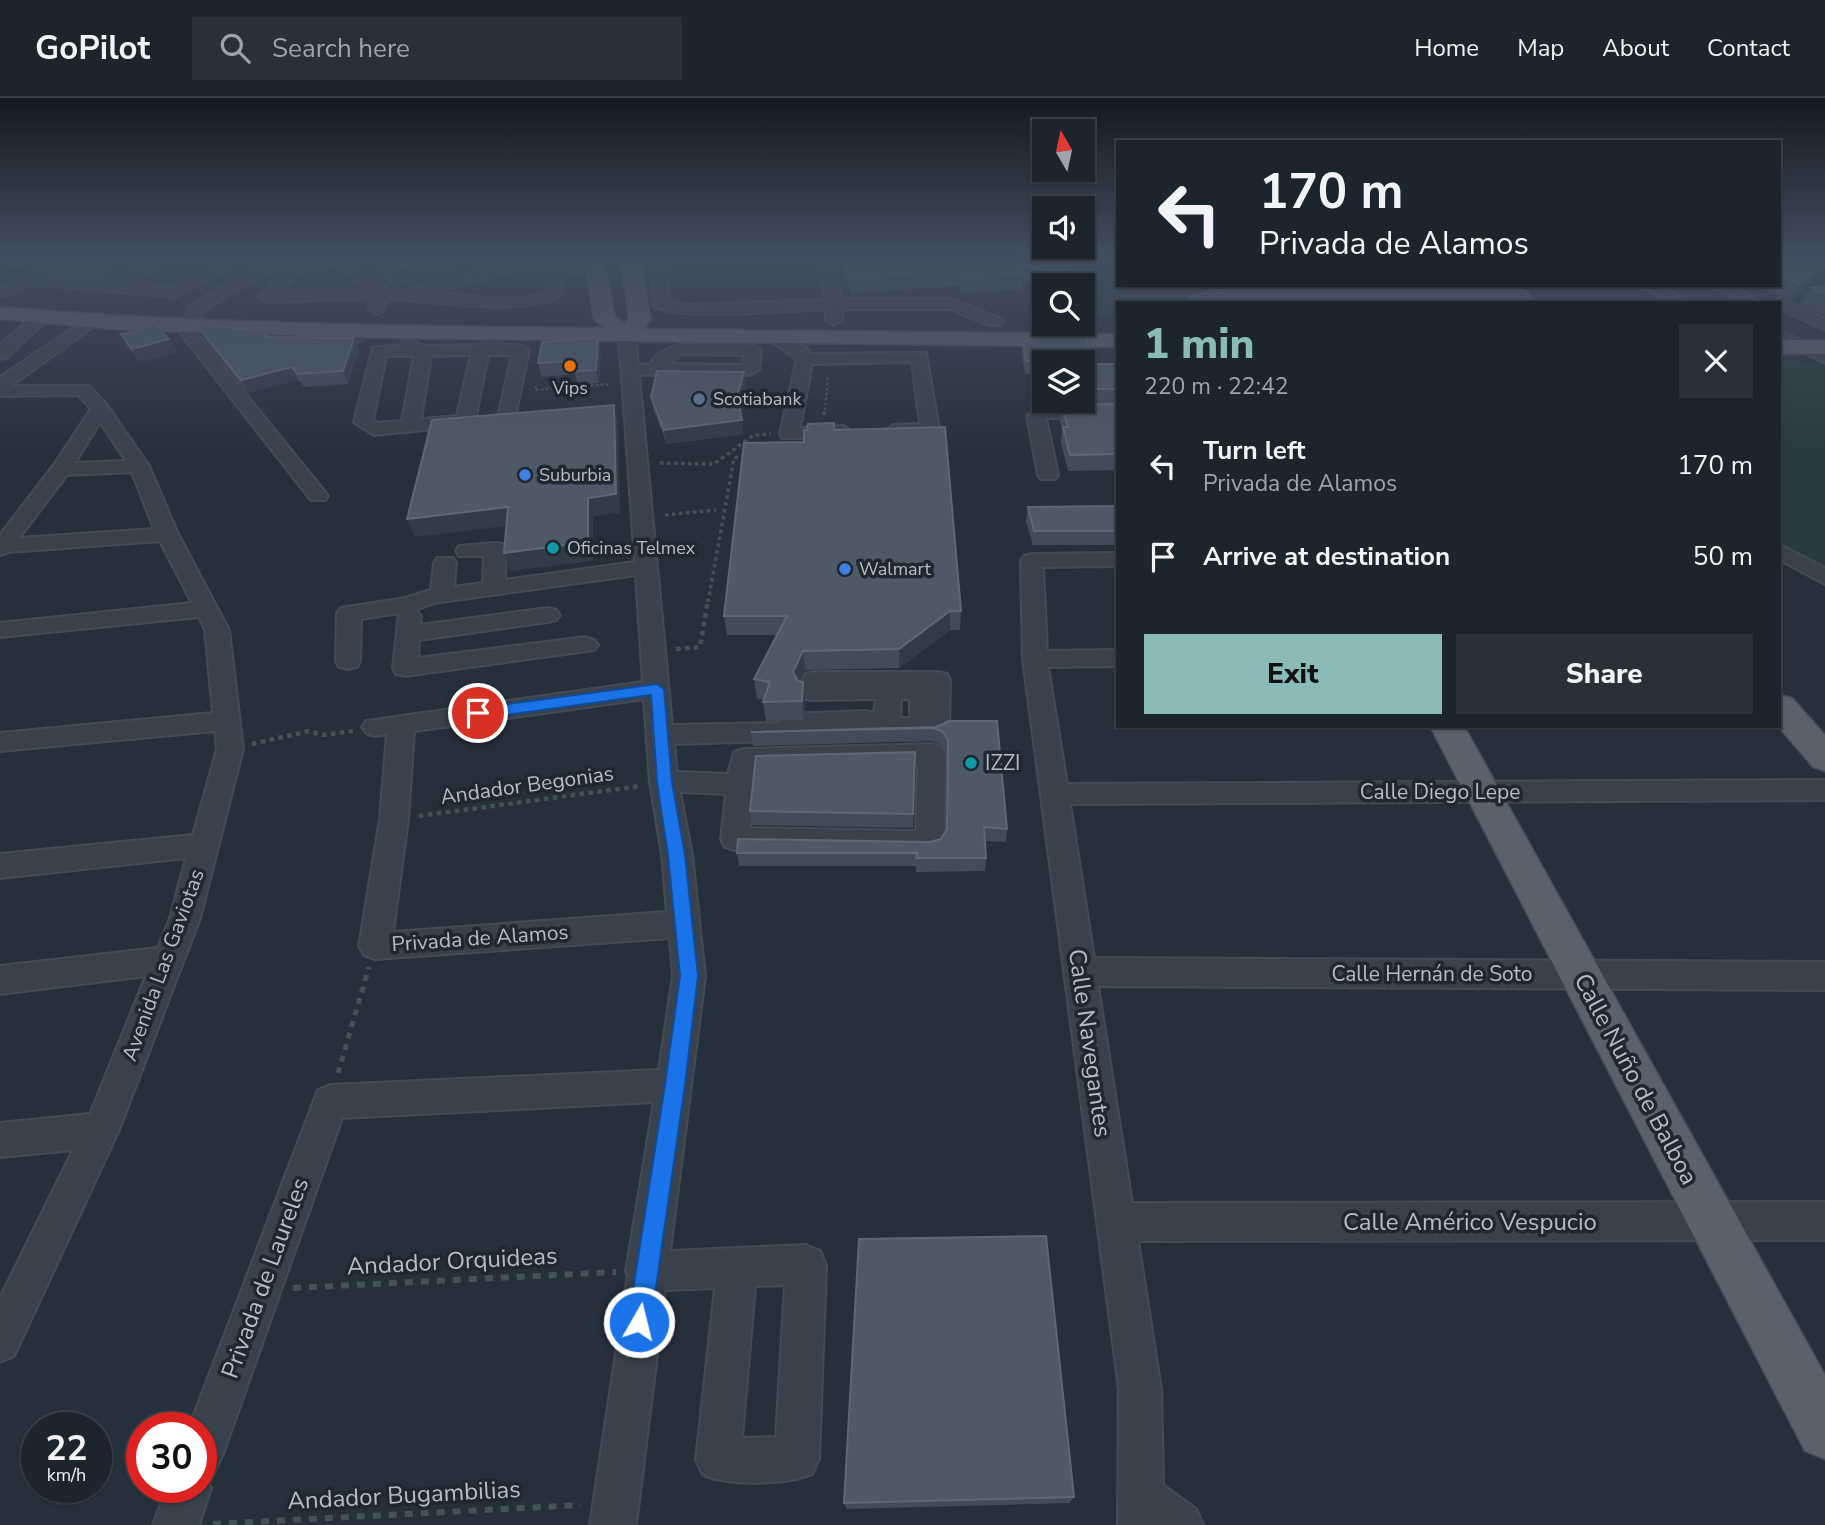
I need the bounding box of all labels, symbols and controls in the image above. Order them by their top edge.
search box [192,17,682,80]
text: GoPilot [35,26,150,71]
icon: search [216,29,254,67]
text: Search here [272,31,410,66]
text: Home [1414,32,1479,64]
text: Map [1517,32,1564,64]
text: About [1602,32,1669,64]
text: Contact [1707,32,1790,64]
north arrow [1032,119,1096,182]
map controls [1032,119,1095,413]
text: 170 m [1259,158,1403,225]
icon: left [1144,168,1235,259]
button: sound [1032,196,1095,259]
text: Privada de Alamos [1259,222,1529,265]
button: search [1032,273,1095,336]
text: 1 min [1144,316,1254,373]
button: close [1679,324,1753,398]
button: layers [1032,350,1095,413]
marker: Vips [562,358,578,374]
text: 220 m · 22:42 [1144,371,1289,402]
place label: Vips [551,376,588,400]
place label: Scotiabank [713,387,802,411]
marker: Scotiabank [691,391,707,407]
text: Turn left [1203,433,1306,468]
icon: left [1144,447,1182,485]
text: 170 m [1677,448,1753,483]
place label: Suburbia [539,463,611,487]
marker: Suburbia [517,467,533,483]
text: Privada de Alamos [1203,468,1397,499]
place label: Oficinas Telmex [567,536,696,560]
icon: arrive [1144,538,1182,576]
text: Arrive at destination [1203,539,1450,574]
text: 50 m [1693,539,1753,574]
marker: Oficinas Telmex [545,540,561,556]
place label: Walmart [859,557,932,581]
marker: Walmart [837,561,853,577]
button: Exit [1144,634,1442,714]
button: Share [1456,634,1753,714]
pin [448,683,508,743]
icon: arrive [459,694,497,732]
place label: IZZI [985,749,1021,777]
marker: IZZI [963,755,979,771]
street label: Andador Begonias [438,759,616,811]
street label: Calle Diego Lepe [1360,778,1520,806]
street label: Avenida Las Gaviotas [115,865,211,1065]
street label: Privada de Alamos [391,918,569,958]
street label: Calle Navegantes [1061,947,1119,1139]
street label: Calle Hernán de Soto [1331,960,1533,988]
street label: Calle Nuño de Balboa [1567,968,1705,1190]
street label: Privada de Laureles [214,1173,316,1383]
street label: Calle Américo Vespucio [1343,1206,1597,1238]
street label: Andador Orquideas [346,1240,558,1282]
position arrow [602,1285,676,1359]
speed limit sign: 30 [126,1412,217,1503]
text: 22 [45,1425,88,1472]
text: km/h [47,1463,86,1487]
street label: Andador Bugambilias [287,1473,521,1517]

